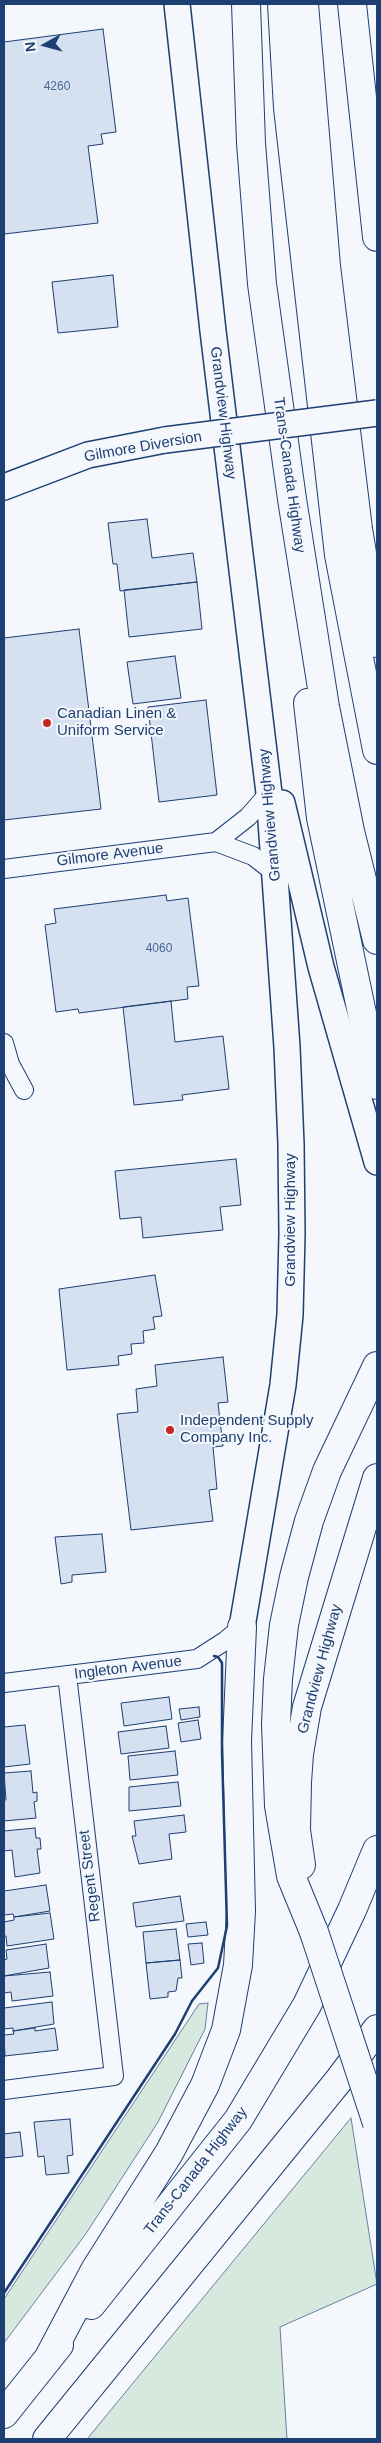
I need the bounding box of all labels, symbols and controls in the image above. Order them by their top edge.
north arrow [20,20,70,70]
text: N [22,41,39,53]
house number: 4260 [44,80,70,94]
street label: Grandview Highway [206,346,240,480]
street label: Trans-Canada Highway [269,396,309,554]
street label: Gilmore Diversion [83,428,203,466]
place label: Canadian Linen & Uniform Service [57,705,176,740]
marker: Canadian Linen & Uniform Service [41,717,53,729]
street label: Grandview Highway [255,748,285,882]
street label: Gilmore Avenue [56,840,164,870]
house number: 4060 [146,942,172,956]
street label: Grandview Highway [282,1153,300,1287]
place label: Independent Supply Company Inc. [180,1412,313,1447]
marker: Independent Supply Company Inc. [164,1424,176,1436]
street label: Grandview Highway [294,1602,346,1736]
street label: Ingleton Avenue [73,1652,183,1684]
street label: Regent Street [75,1829,105,1923]
street label: Trans-Canada Highway [141,2104,251,2238]

